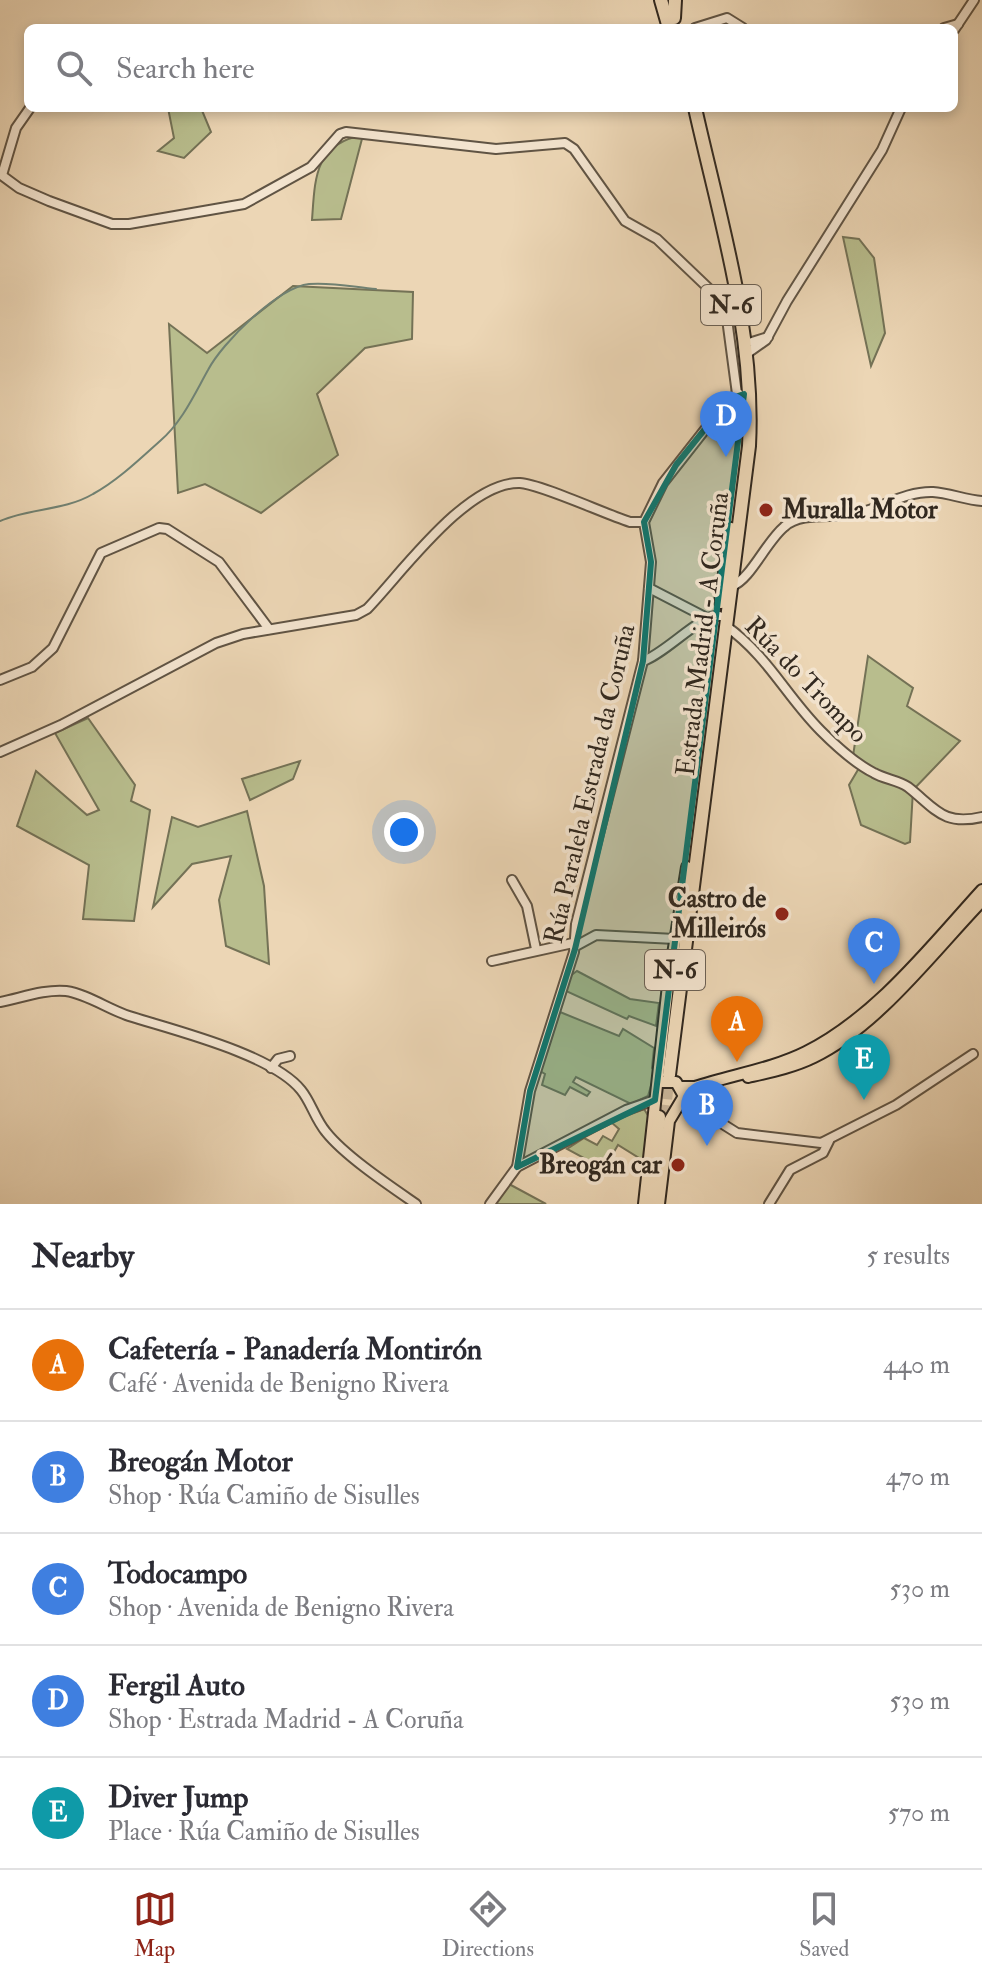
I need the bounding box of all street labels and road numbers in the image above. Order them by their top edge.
road number: N-6 [701,285,761,325]
street label: Estrada Madrid - A Coruña [670,490,736,778]
street label: Rúa do Trompo [737,610,874,750]
street label: Rúa Paralela Estrada da Coruña [538,621,642,947]
road number: N-6 [645,950,705,990]

